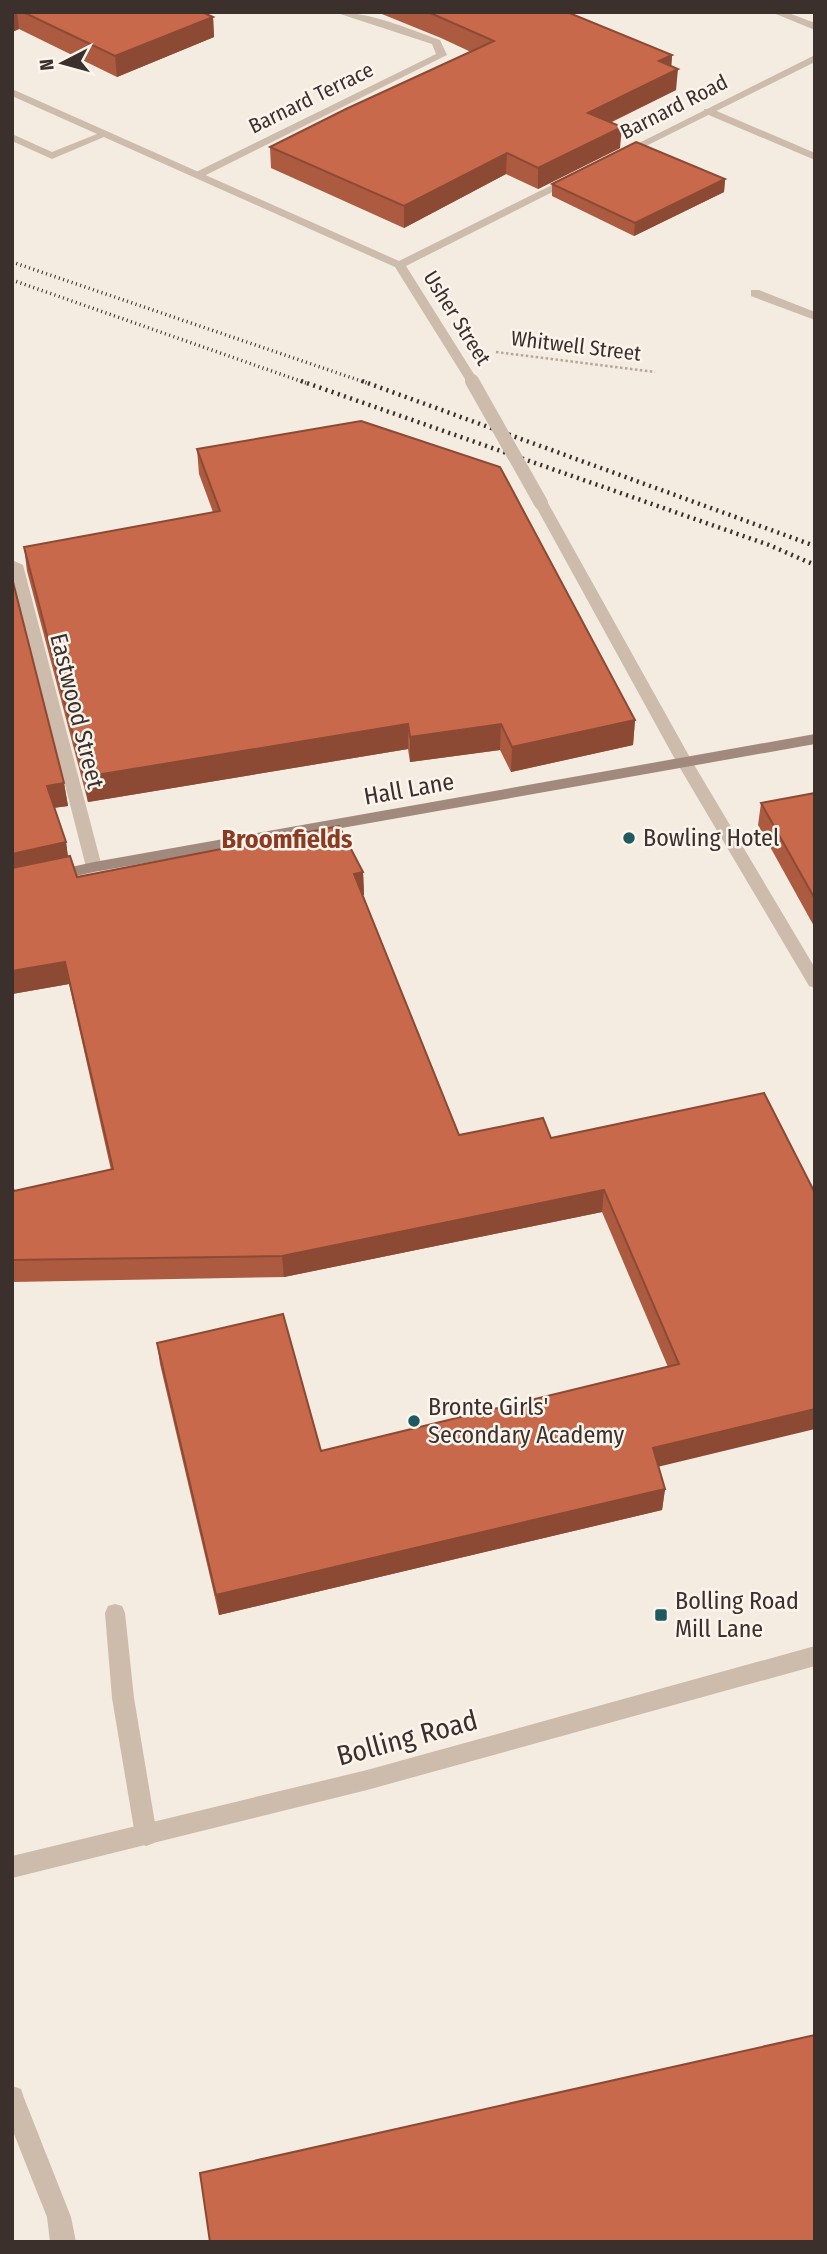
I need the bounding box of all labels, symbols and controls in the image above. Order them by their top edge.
north arrow [28,28,98,98]
street label: Barnard Terrace [244,57,378,139]
text: N [35,58,59,72]
street label: Barnard Road [616,69,732,145]
street label: Usher Street [418,266,496,370]
street label: Whitwell Street [510,325,643,367]
street label: Eastwood Street [44,630,110,792]
street label: Hall Lane [362,767,456,811]
district label: Broomfields [222,824,352,855]
place label: Bowling Hotel [643,824,779,852]
marker: Bowling Hotel [621,830,637,846]
place label: Bronte Girls' Secondary Academy [428,1393,625,1449]
marker: Bronte Girls' Secondary Academy [406,1413,422,1429]
place label: Bolling Road Mill Lane [675,1587,799,1643]
marker: Bolling Road Mill Lane [653,1607,669,1623]
street label: Bolling Road [333,1703,481,1773]

